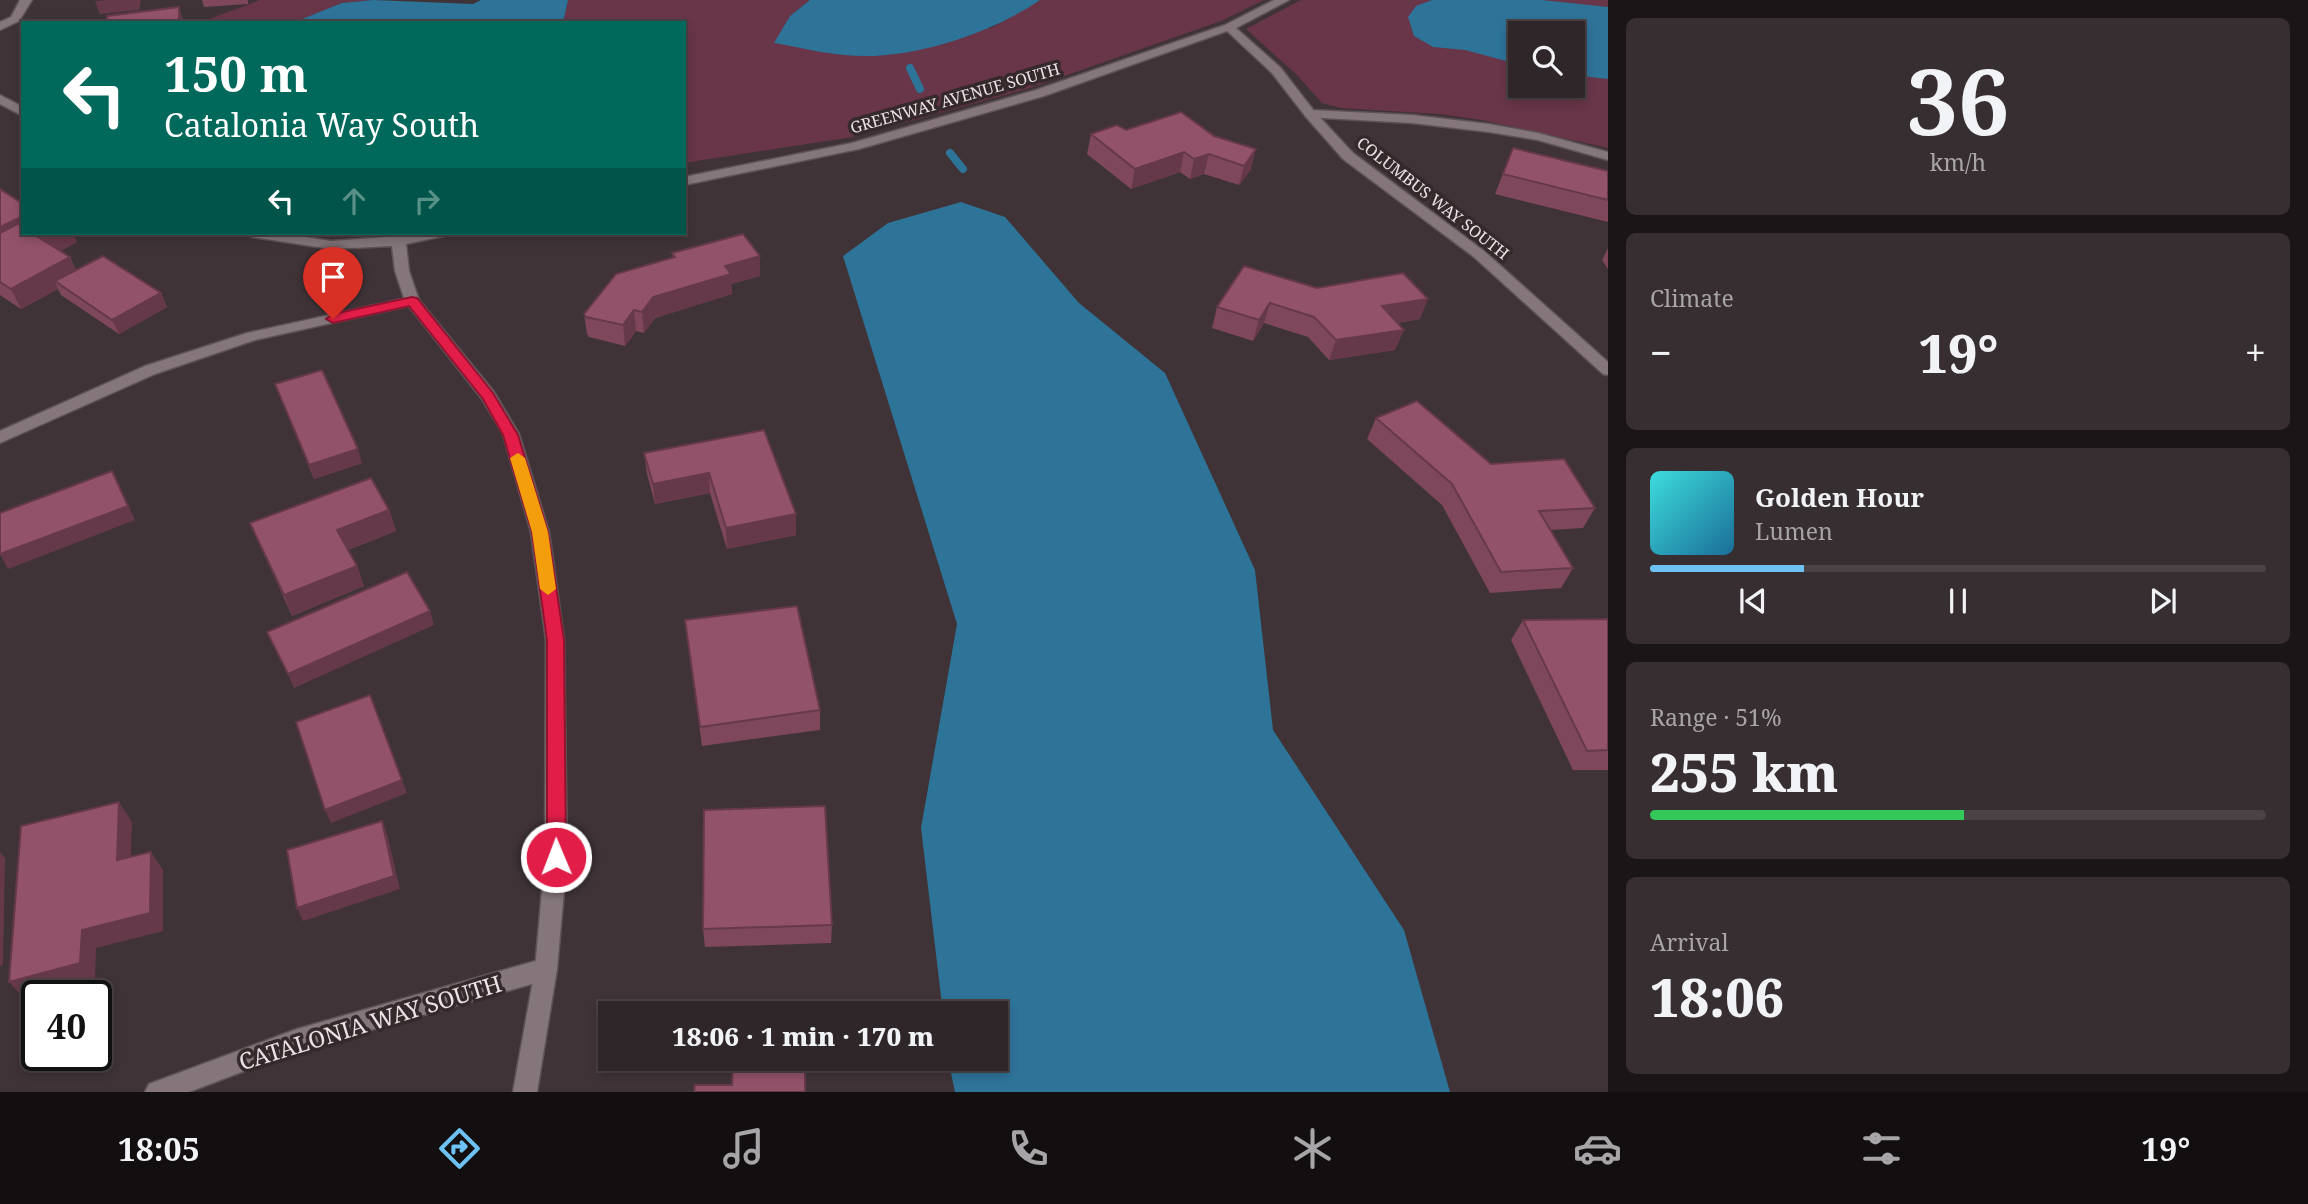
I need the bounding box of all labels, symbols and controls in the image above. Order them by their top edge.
map controls [1508,21,1585,98]
button: search [1508,21,1585,98]
text: 36 [1907,38,2009,162]
text: 150 m [164,40,308,106]
icon: left [49,49,140,140]
street label: GREENWAY AVENUE SOUTH [848,57,1063,138]
text: Catalonia Way South [164,103,479,146]
street label: COLUMBUS WAY SOUTH [1352,132,1514,265]
text: km/h [1930,146,1986,178]
icon: left [262,182,300,220]
icon: ahead [335,182,373,220]
icon: right [408,182,446,220]
pin [303,247,363,319]
icon: arrive [314,258,352,296]
text: Climate [1650,282,1734,314]
text: 19° [1918,317,1998,388]
text: − [1650,326,1672,378]
text: + [2245,326,2266,378]
text: Golden Hour [1755,479,1924,515]
text: Lumen [1755,515,1833,547]
icon: previous [1734,582,1772,620]
icon: pause [1939,582,1977,620]
icon: next [2144,582,2182,620]
text: Range · 51% [1650,701,1782,733]
text: 255 km [1650,736,1838,807]
position arrow [519,820,593,894]
text: Arrival [1650,926,1729,958]
text: 18:06 [1650,961,1784,1032]
street label: CATALONIA WAY SOUTH [235,967,505,1077]
speed limit sign: 40 [21,980,112,1071]
text: 18:06 · 1 min · 170 m [672,1018,934,1054]
icon: directions [435,1124,484,1173]
icon: music [719,1124,768,1173]
icon: phone [1004,1124,1053,1173]
icon: climate [1288,1124,1337,1173]
icon: car [1573,1124,1622,1173]
icon: filters [1857,1124,1906,1173]
text: 18:05 [118,1127,200,1170]
text: 19° [2141,1127,2190,1170]

